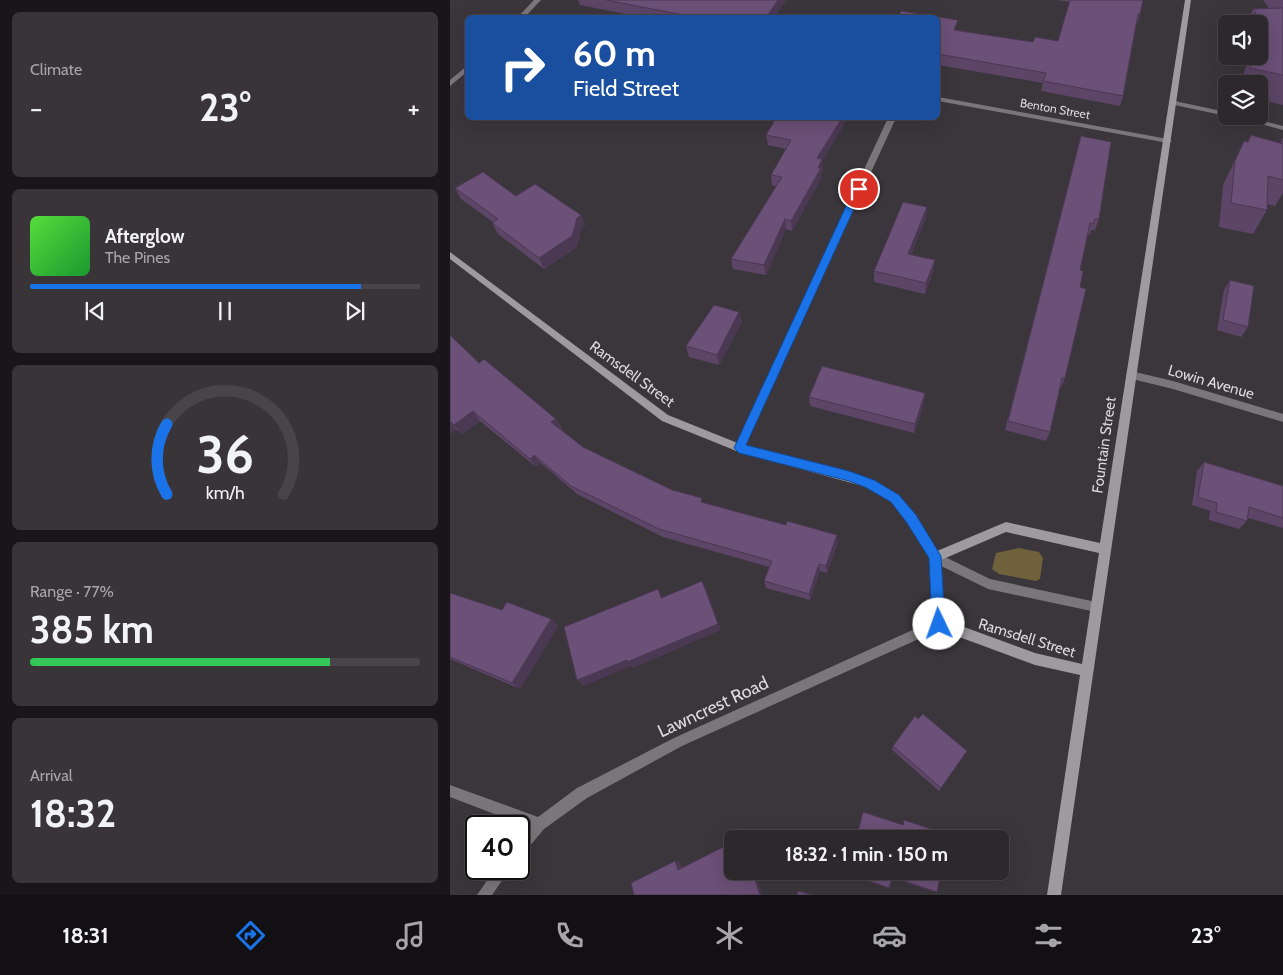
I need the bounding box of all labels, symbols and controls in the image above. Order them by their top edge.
map controls [1218,15,1268,125]
button: sound [1218,15,1268,65]
text: 60 m [573,32,656,75]
icon: right [490,35,555,100]
text: Climate [30,60,82,79]
text: Field Street [573,75,679,102]
button: layers [1218,75,1268,125]
text: 23° [199,84,251,131]
text: − [30,91,42,125]
text: + [408,91,420,125]
street label: Benton Street [1019,95,1091,122]
pin [838,168,880,210]
icon: arrive [845,175,873,203]
text: Afterglow [105,225,185,248]
text: The Pines [105,248,170,267]
icon: previous [81,297,109,325]
icon: pause [211,297,239,325]
icon: next [341,297,369,325]
street label: Ramsdell Street [586,337,678,411]
street label: Lowin Avenue [1166,361,1257,403]
street label: Fountain Street [1088,396,1120,494]
text: 36 [196,423,254,486]
text: km/h [205,482,245,503]
text: Range · 77% [30,582,114,601]
position arrow [912,597,964,649]
text: 385 km [30,606,154,653]
street label: Ramsdell Street [976,615,1078,661]
street label: Lawncrest Road [654,672,772,742]
text: Arrival [30,766,73,785]
text: 18:32 [30,790,116,837]
speed limit sign: 40 [465,815,530,880]
text: 18:32 · 1 min · 150 m [785,843,948,866]
icon: directions [233,918,268,953]
icon: music [393,918,428,953]
icon: phone [552,918,587,953]
icon: climate [712,918,747,953]
icon: car [872,918,907,953]
icon: filters [1031,918,1066,953]
text: 18:31 [62,922,109,949]
text: 23° [1191,922,1221,949]

